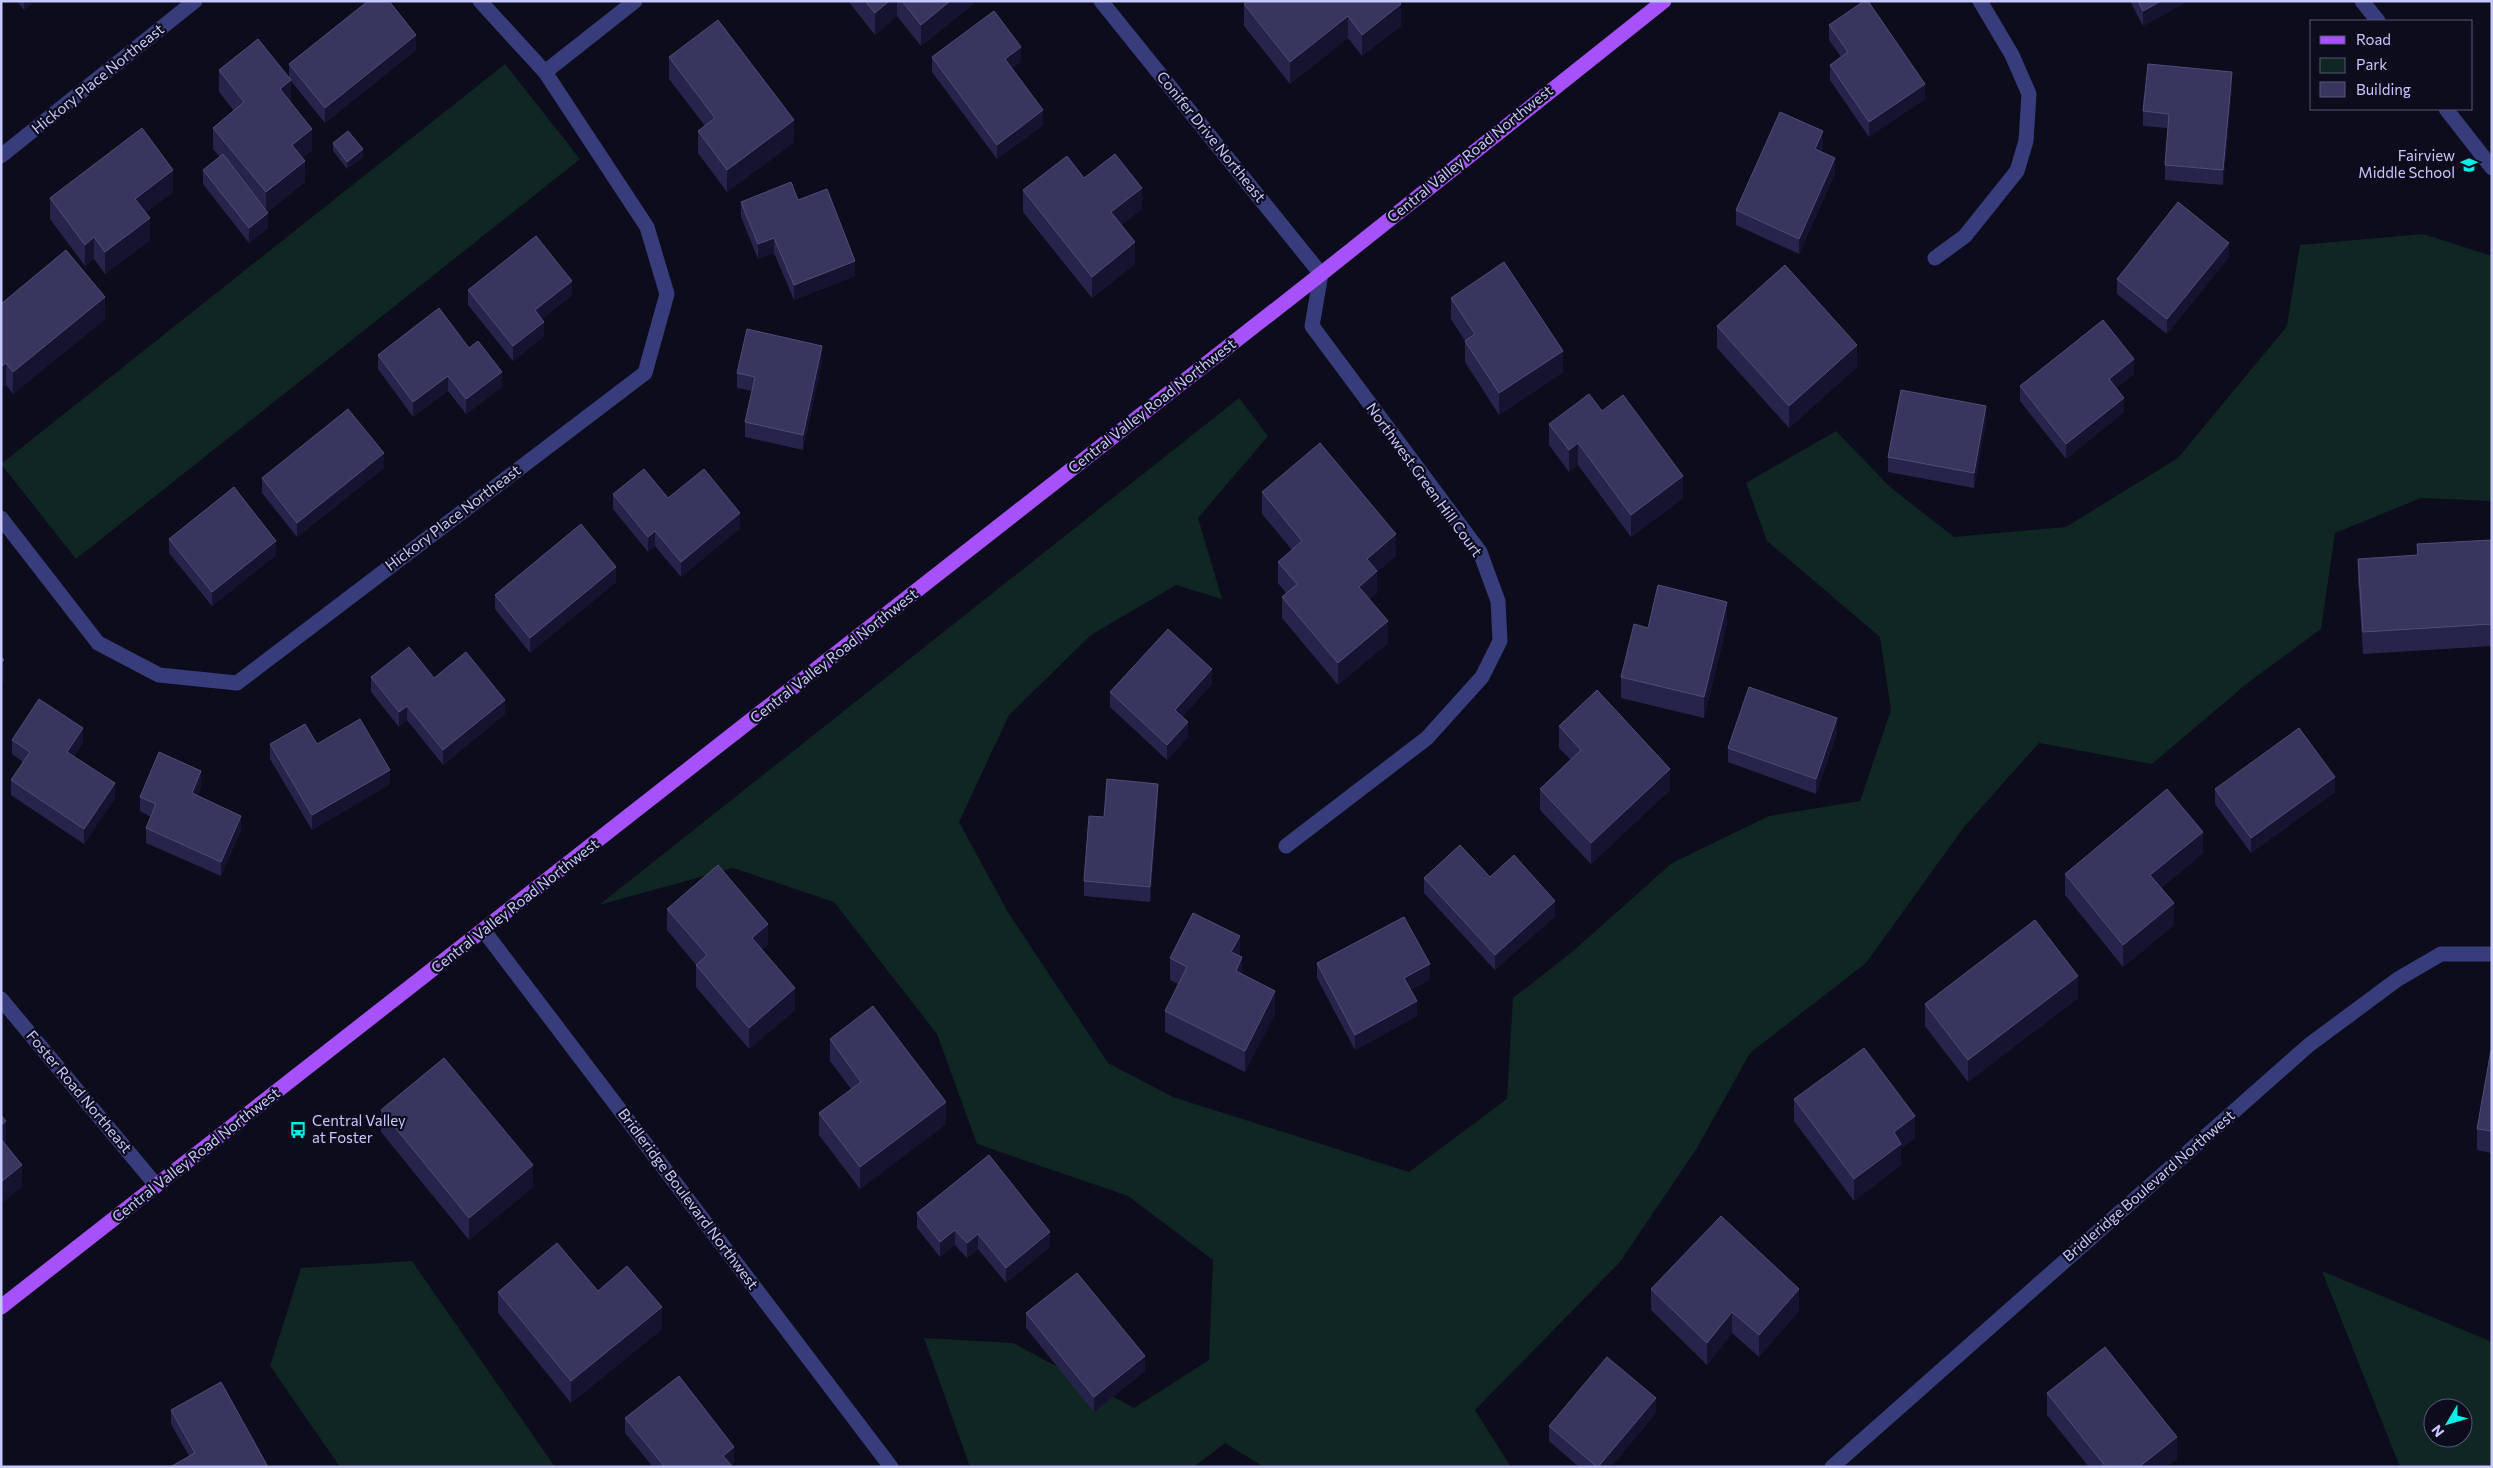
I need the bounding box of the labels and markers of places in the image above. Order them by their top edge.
place label: Fairview Middle School [2358,146,2455,181]
school or university icon: Fairview Middle School [2459,155,2479,175]
place label: Central Valley at Foster [312,1111,406,1146]
bus stop icon: Central Valley at Foster [288,1120,308,1140]

